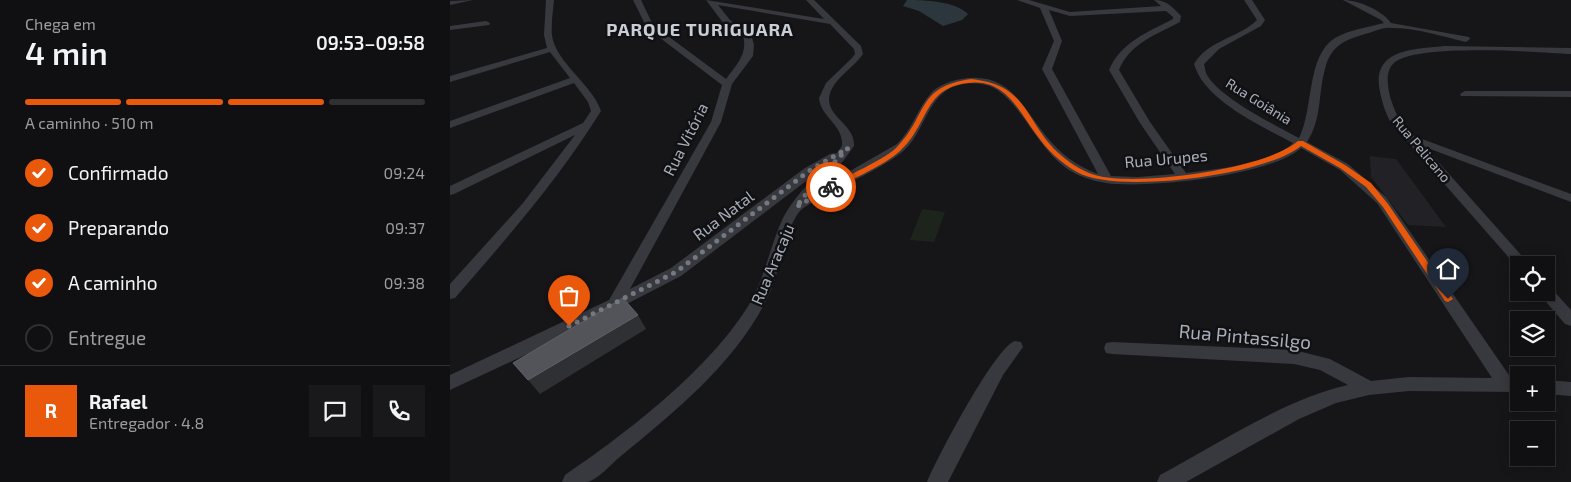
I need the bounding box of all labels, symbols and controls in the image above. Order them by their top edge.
text: Chega em [25,14,96,33]
district label: PARQUE TURIGUARA [606,18,794,40]
text: 09:53–09:58 [316,31,425,54]
text: 4 min [25,33,108,71]
street label: Rua Goiânia [1223,74,1295,128]
street label: Rua Vitória [659,99,711,179]
street label: Rua Pelicano [1389,112,1455,186]
text: A caminho · 510 m [25,113,154,132]
street label: Rua Urupes [1124,145,1208,171]
icon: check [25,159,53,187]
text: Confirmado [68,161,169,184]
courier [806,162,856,212]
text: 09:24 [384,163,425,182]
icon: bike [817,173,845,201]
street label: Rua Natal [689,186,757,244]
icon: check [25,214,53,242]
text: Preparando [68,216,169,239]
text: 09:37 [385,218,425,237]
street label: Rua Aracaju [746,221,798,308]
pin [1427,248,1469,299]
icon: home [1434,255,1462,283]
map controls [1510,256,1555,466]
button: locate [1510,256,1555,301]
icon: check [25,269,53,297]
text: A caminho [68,271,158,294]
text: 09:38 [384,273,425,292]
pin [548,275,590,326]
icon: bag [555,282,583,310]
button: layers [1510,311,1555,356]
street label: Rua Pintassilgo [1178,319,1312,353]
text: Entregue [68,326,146,349]
button: + [1510,366,1555,411]
button: chat [309,385,361,437]
button: phone [373,385,425,437]
text: Rafael [89,390,148,413]
text: R [45,399,57,422]
text: Entregador · 4.8 [89,413,204,432]
button: − [1510,421,1555,466]

